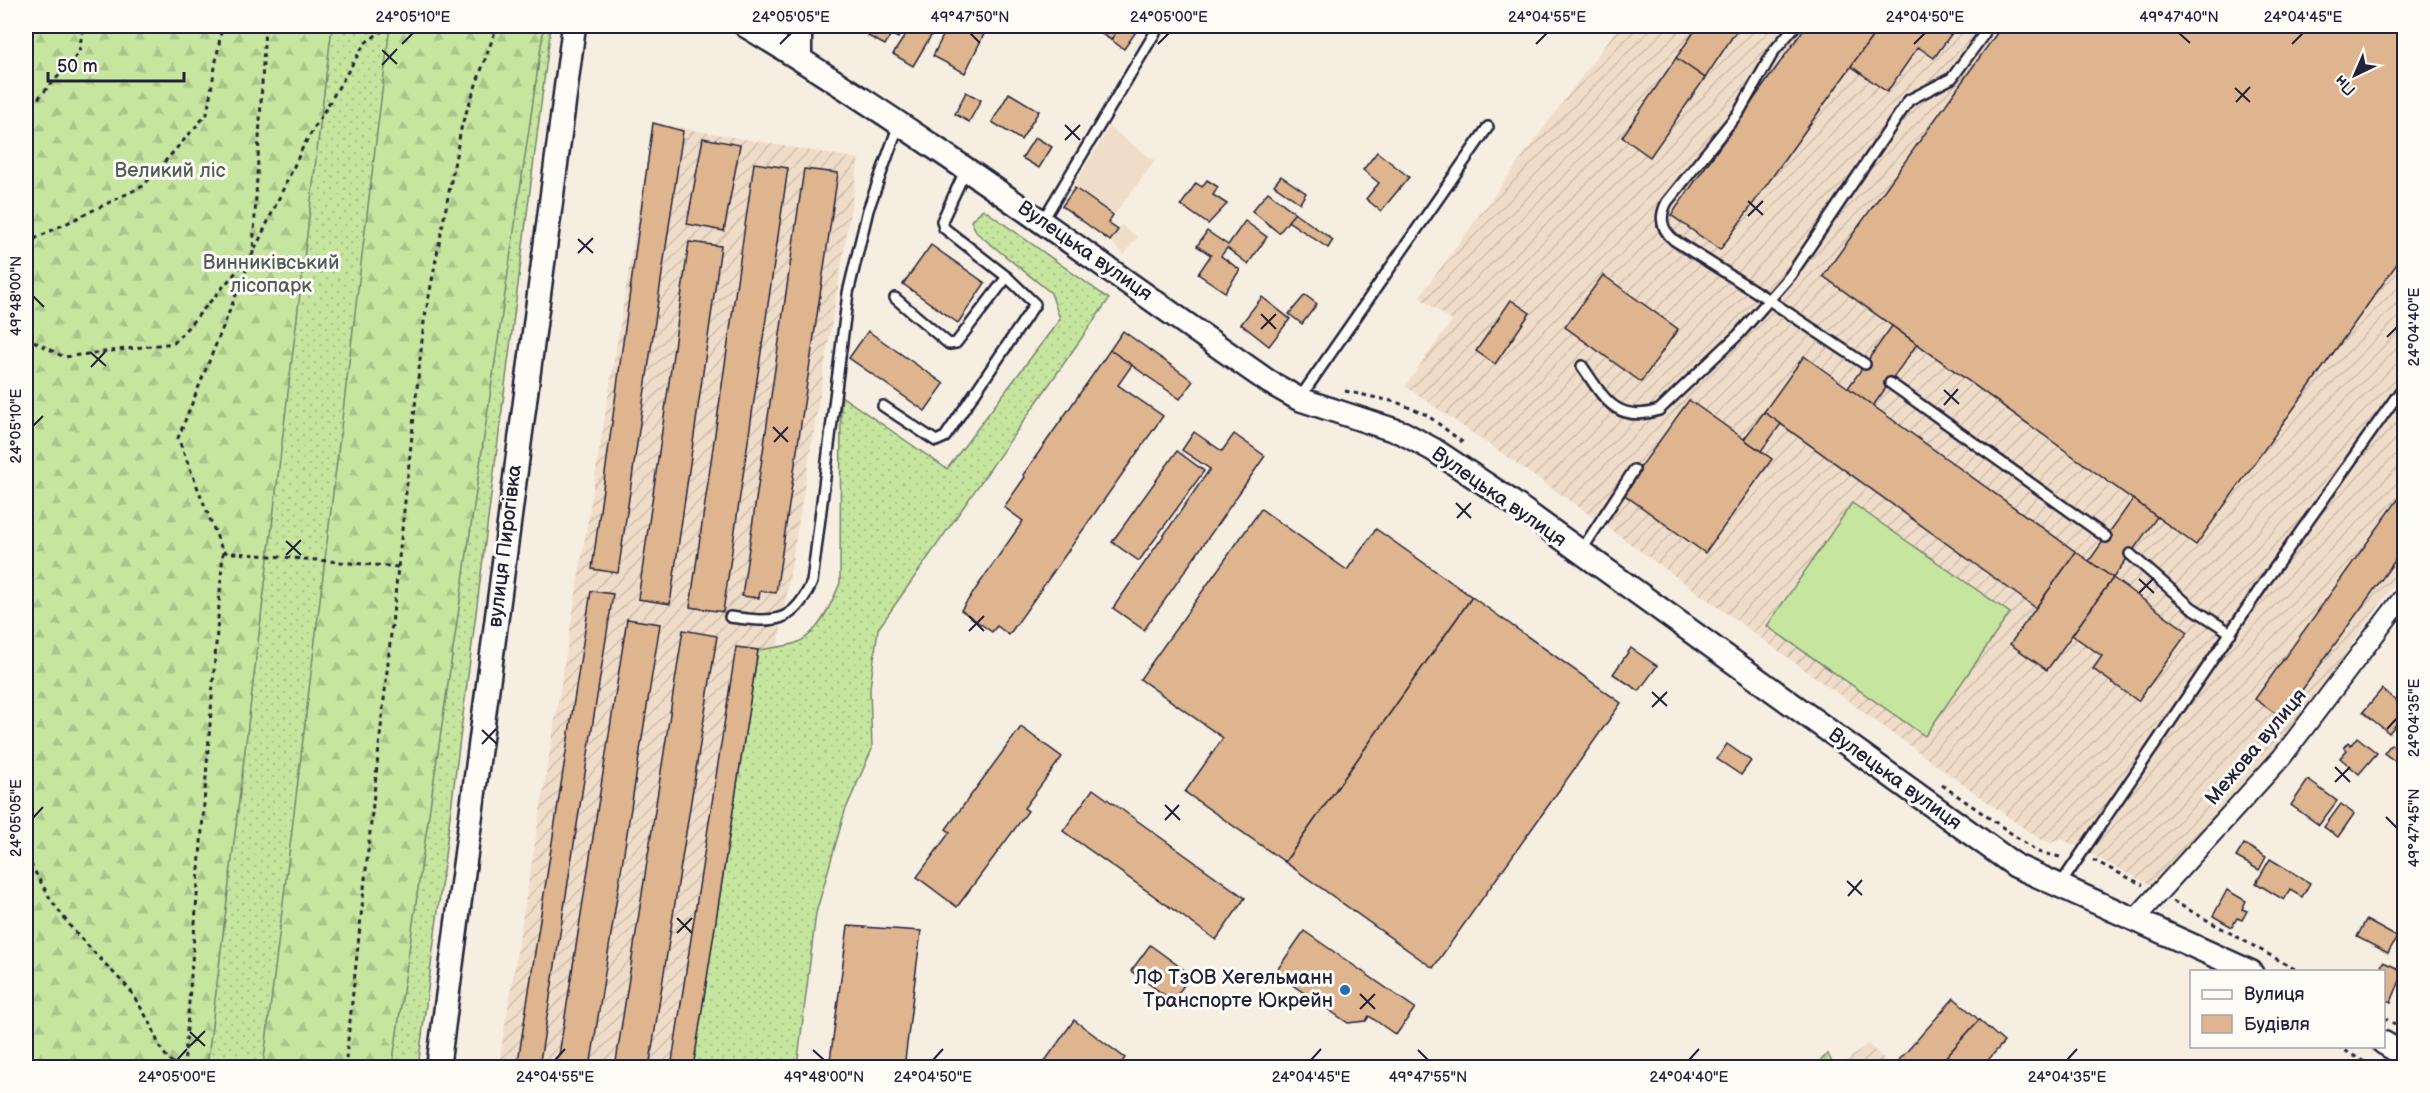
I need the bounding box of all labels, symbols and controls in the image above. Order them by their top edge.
text: 24°05'10"E [376,8,451,27]
text: 24°05'05"E [752,8,830,27]
text: 49°47'50"N [931,8,1009,27]
text: 24°05'00"E [1130,8,1208,27]
text: 24°04'55"E [1508,8,1586,27]
text: 24°04'50"E [1886,8,1964,27]
text: 49°47'40"N [2139,8,2219,27]
text: 24°04'45"E [2264,8,2342,27]
scale bar [48,45,184,83]
north arrow [2325,45,2385,105]
text: 50 m [57,56,98,77]
text: Пн [2331,70,2360,99]
park label: Великий ліс [114,159,226,183]
street label: Вулецька вулиця [1013,196,1157,306]
park label: Винниківський лісопарк [203,251,339,298]
text: 49°48'00"N [7,256,26,336]
text: 24°04'40"E [2405,287,2424,366]
text: 24°05'10"E [7,388,26,463]
street label: Вулецька вулиця [1427,442,1571,552]
street label: вулиця Пирогівка [483,463,527,629]
text: 24°04'35"E [2405,679,2424,757]
street label: Межова вулиця [2200,684,2312,810]
street label: Вулецька вулиця [1824,723,1966,835]
text: 24°05'05"E [7,779,26,857]
text: 49°47'45"N [2405,788,2424,868]
place label: ЛФ ТзОВ Хегельманн Транспорте Юкрейн [1134,966,1333,1013]
legend [2190,970,2385,1048]
marker: ЛФ ТзОВ Хегельманн Транспорте Юкрейн [1338,983,1352,997]
text: Вулиця [2244,984,2305,1005]
text: Будівля [2244,1014,2310,1035]
text: 24°05'00"E [138,1068,216,1087]
text: 24°04'55"E [516,1068,594,1087]
text: 49°48'00"N [784,1068,864,1087]
text: 24°04'50"E [894,1068,972,1087]
text: 24°04'45"E [1272,1068,1350,1087]
text: 49°47'55"N [1389,1068,1467,1087]
text: 24°04'40"E [1650,1068,1729,1087]
text: 24°04'35"E [2028,1068,2106,1087]

